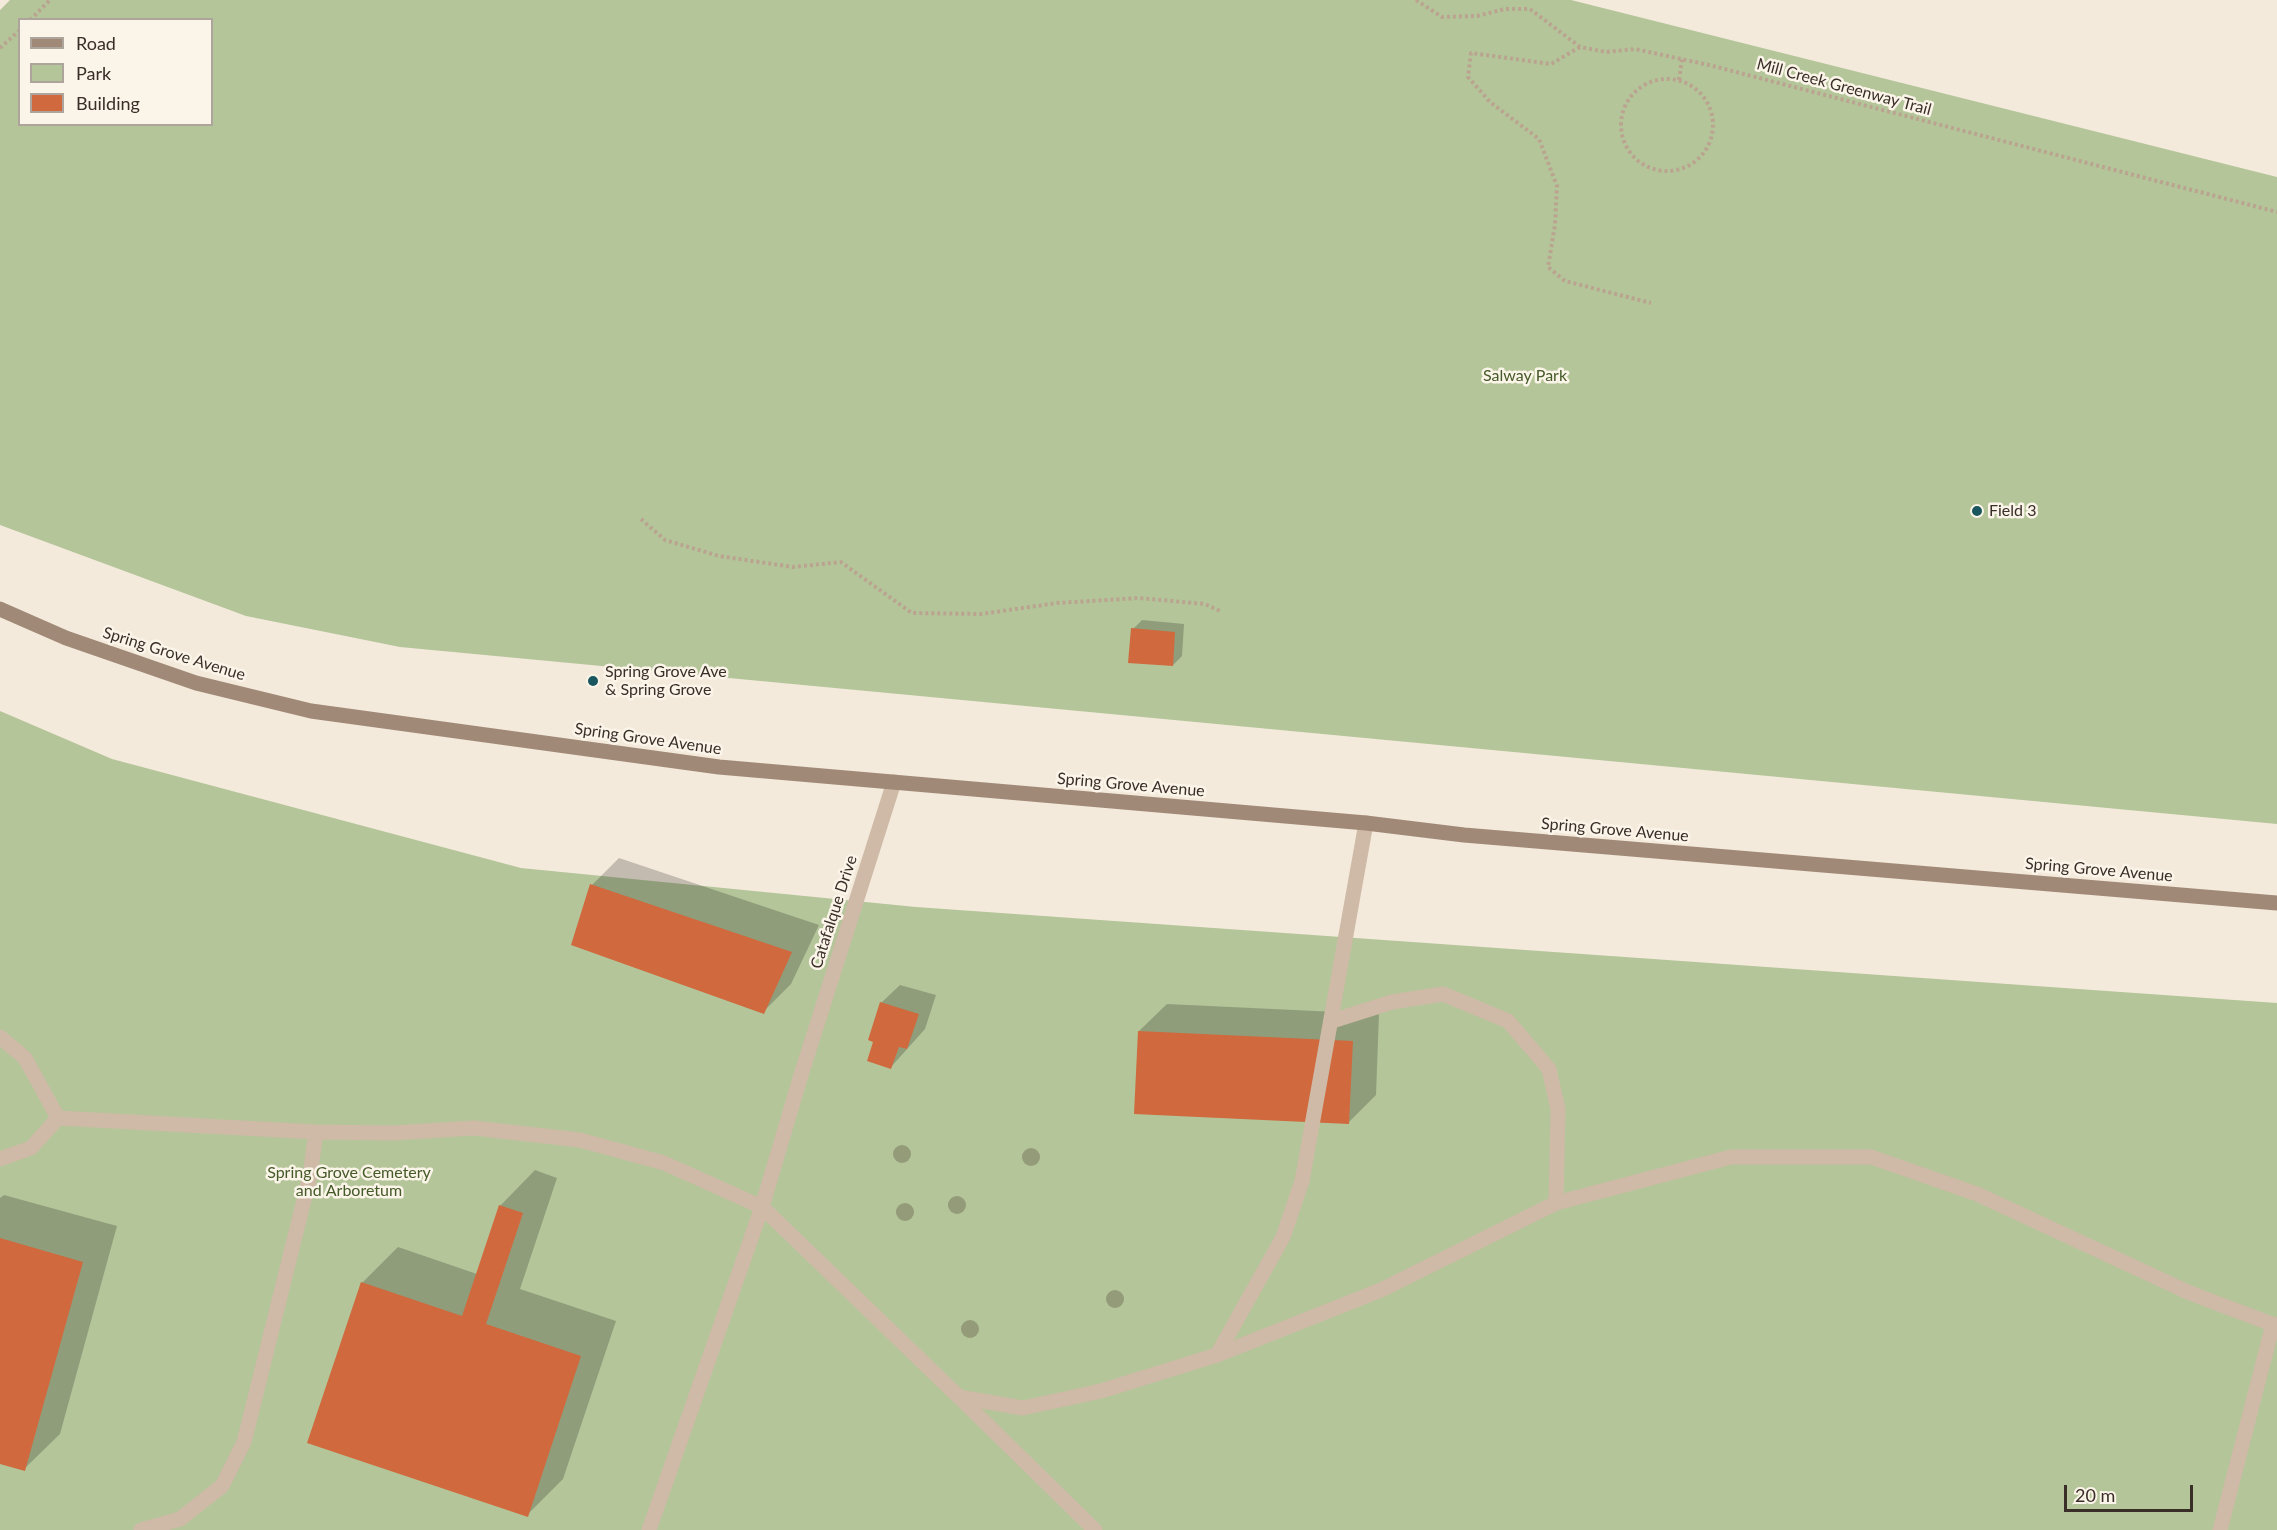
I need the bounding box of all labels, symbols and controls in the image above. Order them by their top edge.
legend [18,18,213,126]
text: Road [76,32,116,54]
street label: Mill Creek Greenway Trail [1755,54,1933,120]
text: Park [76,62,111,84]
text: Building [76,92,140,114]
park label: Salway Park [1483,366,1567,386]
place label: Field 3 [1989,501,2036,521]
marker: Field 3 [1970,504,1984,518]
street label: Spring Grove Avenue [100,623,248,685]
place label: Spring Grove Ave & Spring Grove [605,662,727,700]
marker: Spring Grove Ave & Spring Grove [586,674,600,688]
street label: Spring Grove Avenue [573,719,723,759]
street label: Spring Grove Avenue [1056,769,1206,801]
street label: Spring Grove Avenue [1540,814,1690,846]
street label: Catafalque Drive [807,853,861,971]
street label: Spring Grove Avenue [2024,854,2174,886]
park label: Spring Grove Cemetery and Arboretum [267,1163,431,1201]
scale bar [2067,1473,2196,1511]
text: 20 m [2075,1484,2115,1506]

